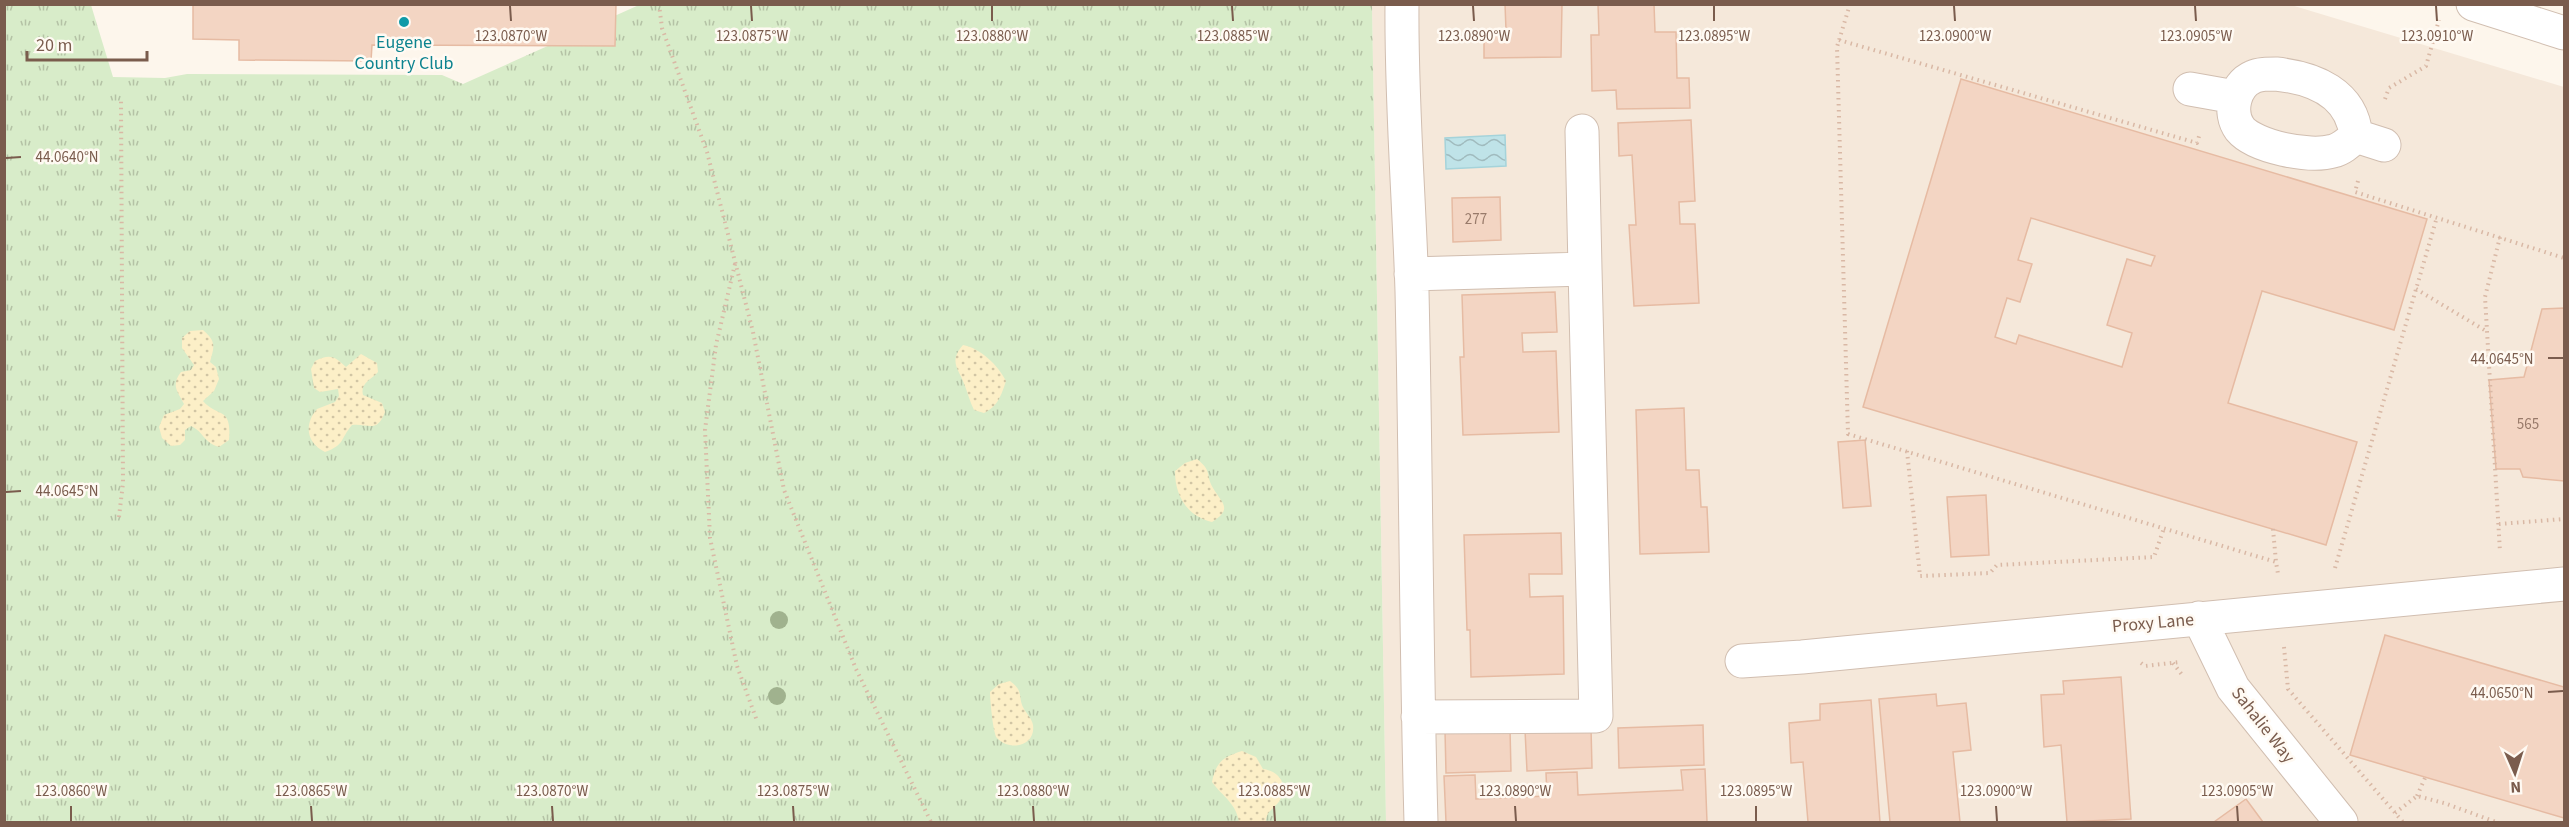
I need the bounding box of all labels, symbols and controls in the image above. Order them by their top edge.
marker: Eugene Country Club [397,15,411,29]
scale bar [27,24,147,62]
text: 123.0870°W [475,26,548,47]
text: 123.0875°W [716,26,789,47]
text: 123.0880°W [956,26,1029,47]
text: 123.0885°W [1197,26,1270,47]
text: 123.0890°W [1438,26,1511,47]
text: 123.0895°W [1678,26,1751,47]
text: 123.0900°W [1919,26,1992,47]
text: 123.0905°W [2160,26,2233,47]
text: 123.0910°W [2401,26,2474,47]
place label: Eugene Country Club [354,30,454,76]
text: 20 m [36,33,72,58]
text: 44.0640°N [35,147,99,168]
house number: 277 [1465,209,1487,230]
text: 44.0645°N [2470,349,2534,370]
house number: 565 [2517,414,2539,435]
text: 44.0645°N [35,481,99,502]
street label: Proxy Lane [2111,607,2195,639]
street label: Sahalie Way [2225,682,2301,769]
text: 44.0650°N [2470,683,2534,704]
north arrow [2485,743,2545,803]
text: N [2510,776,2522,798]
text: 123.0860°W [35,781,108,802]
text: 123.0865°W [275,781,348,802]
text: 123.0870°W [516,781,589,802]
text: 123.0875°W [757,781,830,802]
text: 123.0880°W [997,781,1070,802]
text: 123.0885°W [1238,781,1311,802]
text: 123.0890°W [1479,781,1552,802]
text: 123.0895°W [1720,781,1793,802]
text: 123.0900°W [1960,781,2033,802]
text: 123.0905°W [2201,781,2274,802]

